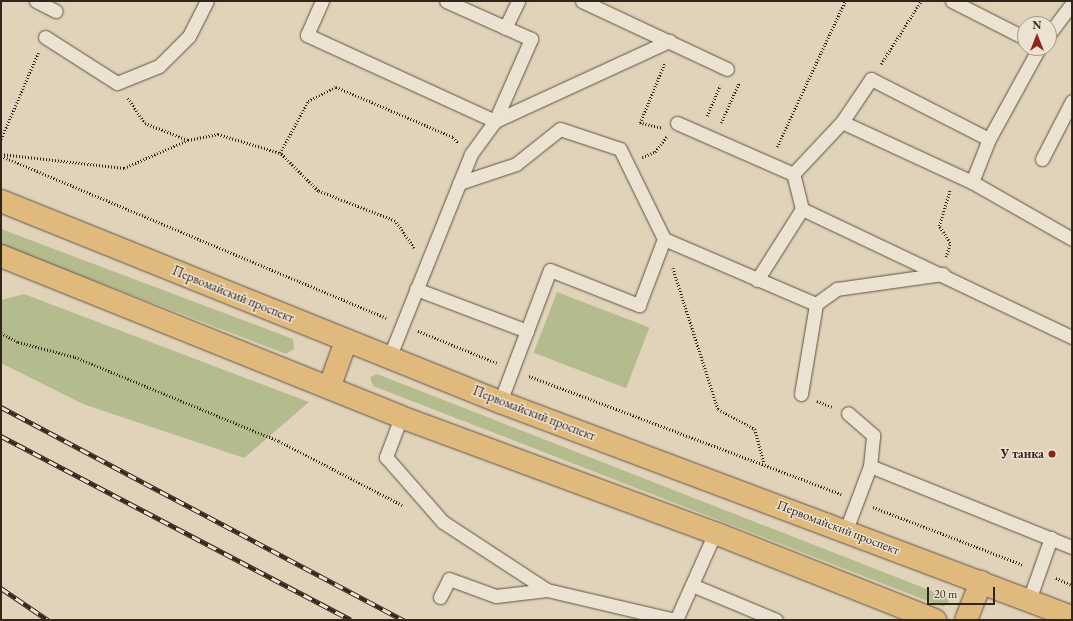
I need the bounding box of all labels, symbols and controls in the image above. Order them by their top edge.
north arrow [1017,16,1057,56]
text: N [1033,18,1041,32]
street label: Первомайский проспект [170,263,296,327]
street label: Первомайский проспект [470,383,598,445]
place label: У танка [1000,446,1044,462]
marker: У танка [1047,449,1057,459]
street label: Первомайский проспект [774,497,902,559]
scale bar [929,579,997,605]
text: 20 m [934,586,957,602]

